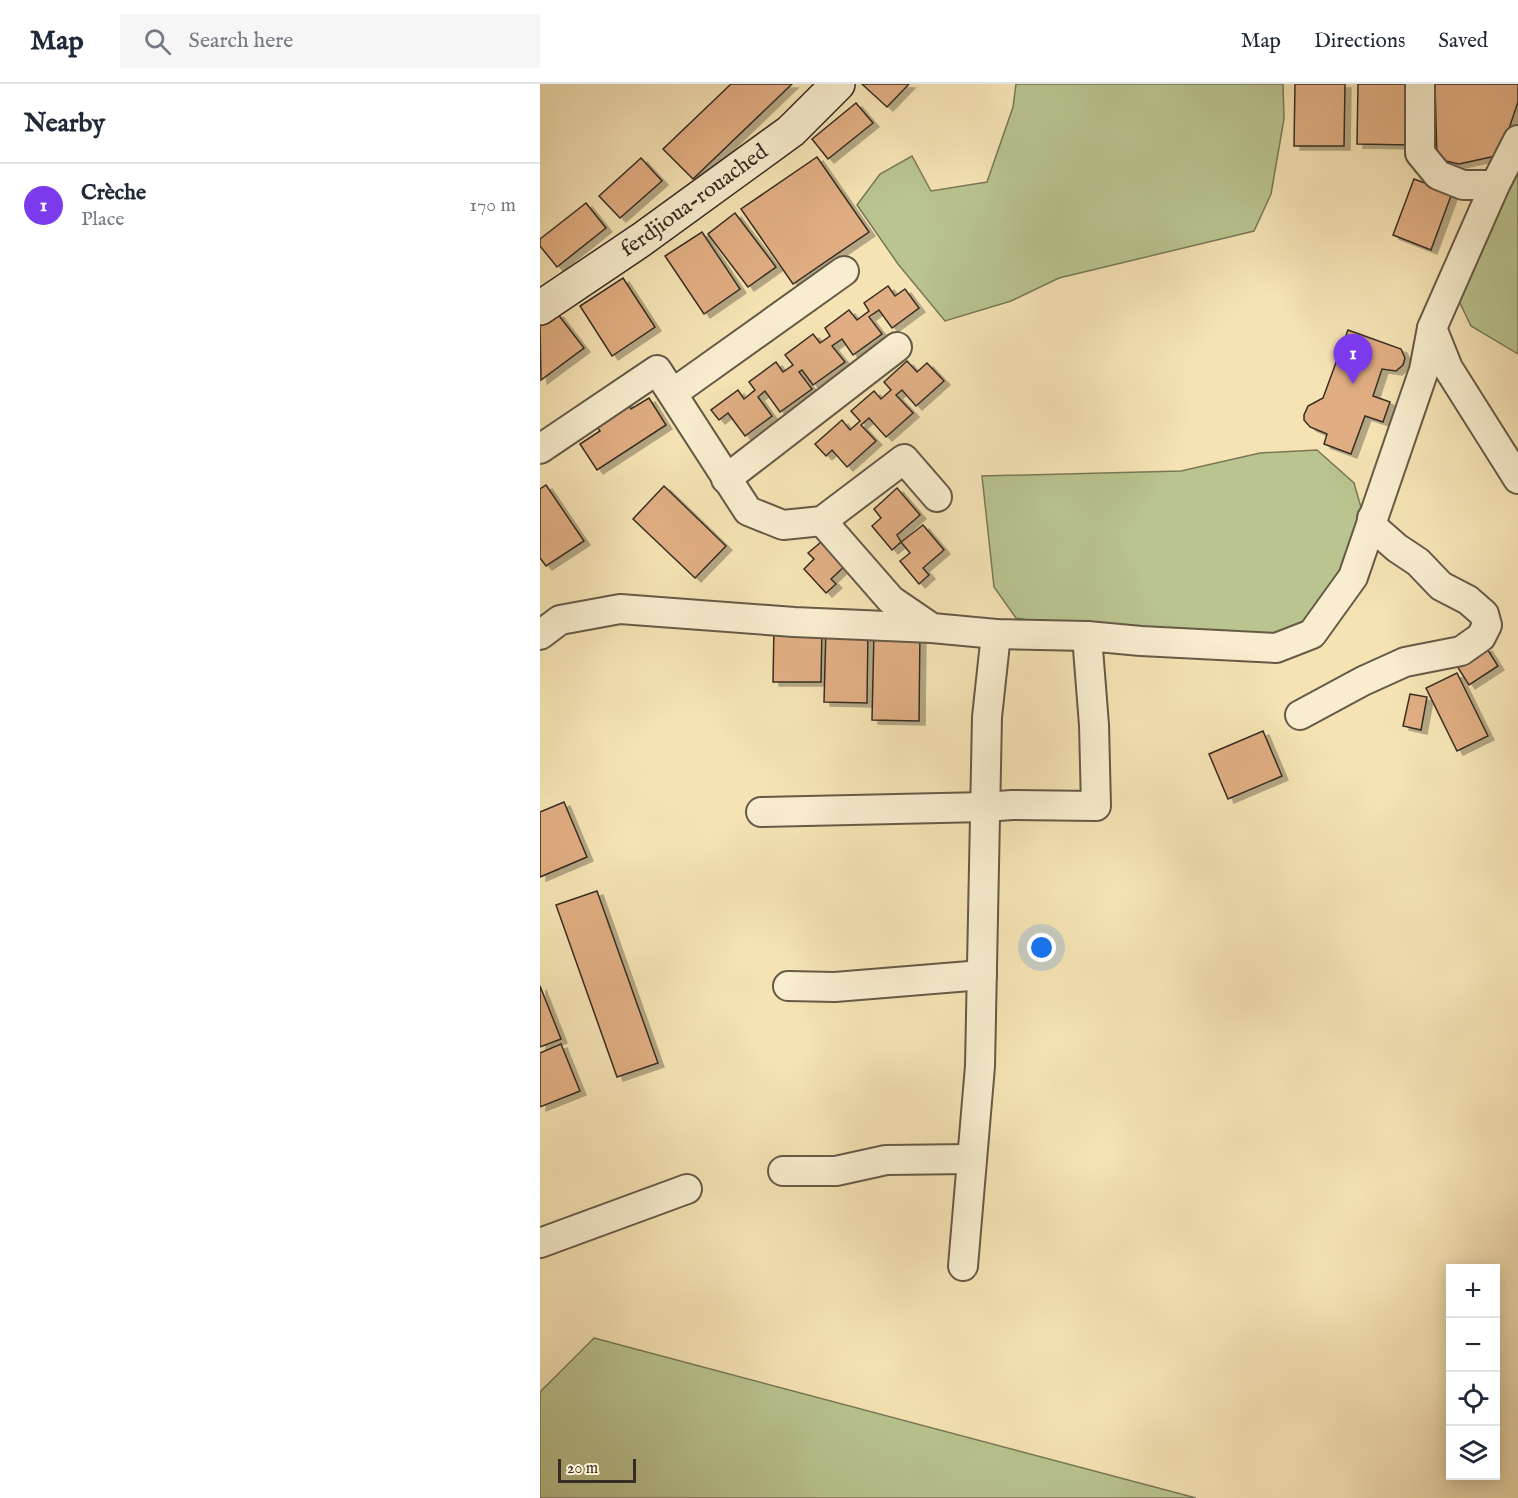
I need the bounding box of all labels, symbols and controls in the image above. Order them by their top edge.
search box [120,14,540,68]
text: Map [30,24,84,59]
icon: search [141,25,174,58]
text: Search here [189,27,293,55]
text: Map [1241,28,1281,55]
text: Directions [1314,28,1405,55]
text: Saved [1438,28,1488,55]
text: Nearby [24,107,105,140]
street label: ferdjioua-rouached [615,138,774,264]
text: Crèche [81,179,146,207]
text: 1 [40,193,47,218]
text: 170 m [470,193,516,218]
text: Place [81,207,124,232]
pin: 1 [1334,334,1372,384]
your location [1027,933,1056,962]
map controls [1446,1264,1500,1480]
button: + [1446,1264,1500,1318]
button: − [1446,1318,1500,1372]
button: locate [1446,1372,1500,1426]
button: layers [1446,1426,1500,1480]
scale bar [558,1456,636,1484]
text: 20 m [567,1459,598,1479]

